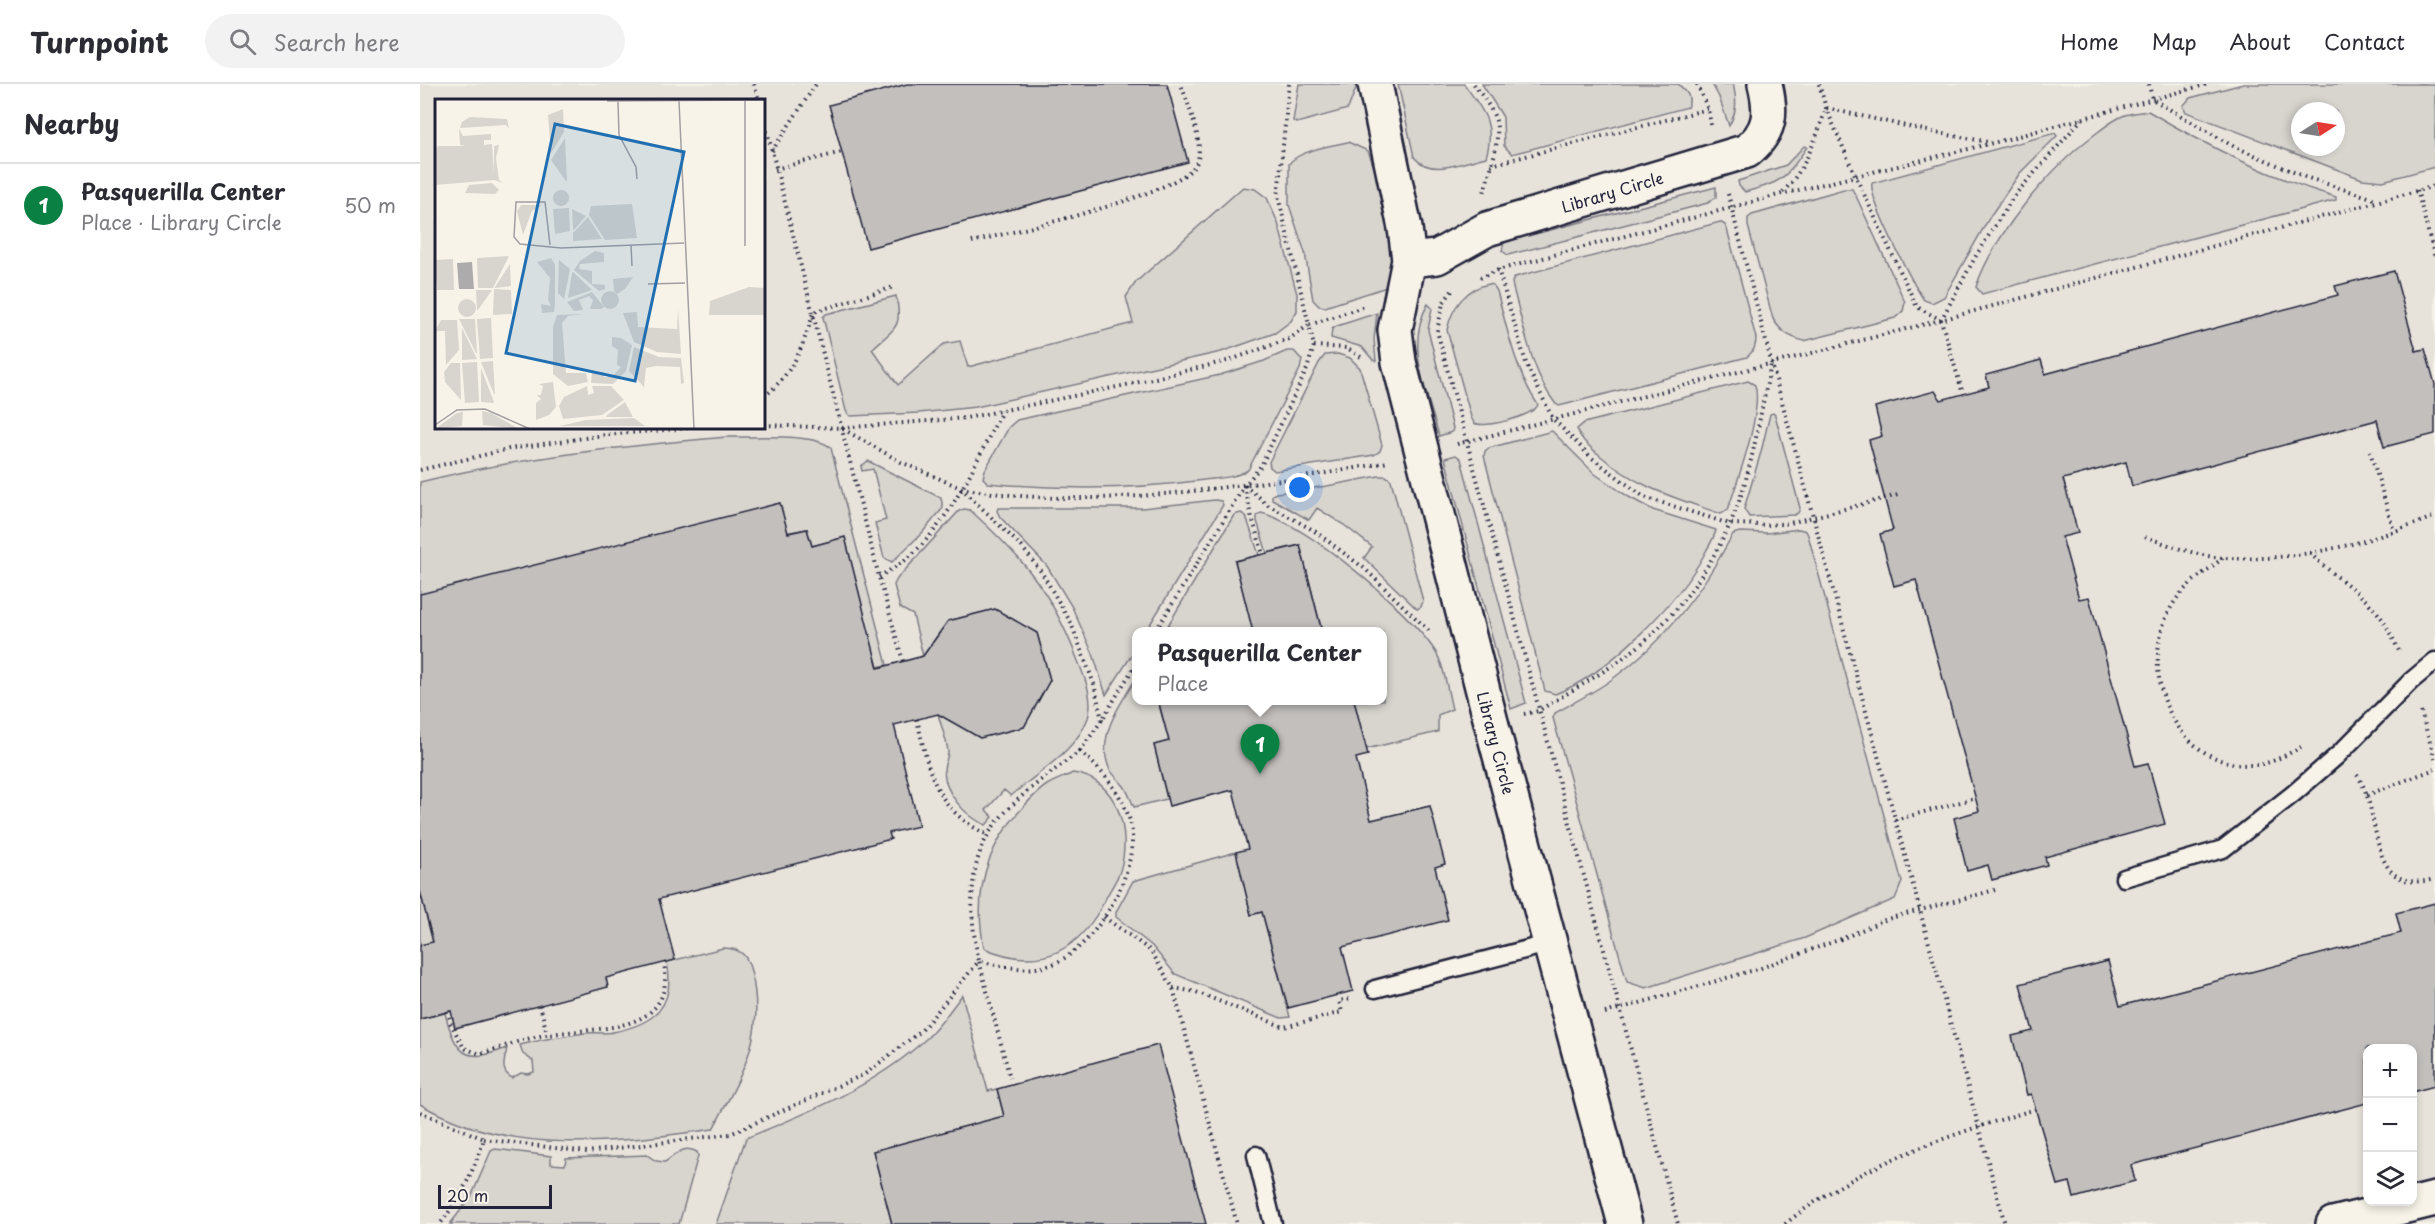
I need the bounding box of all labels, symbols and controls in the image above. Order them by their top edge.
search box [205,14,625,68]
text: Turnpoint [30,20,169,63]
icon: search [226,25,259,58]
text: Search here [274,25,400,58]
text: Home [2060,25,2119,57]
text: Map [2152,25,2197,57]
text: About [2230,25,2291,57]
text: Contact [2324,25,2405,57]
inset map [435,99,765,429]
north arrow [2291,102,2345,156]
text: Nearby [24,104,119,143]
street label: Library Circle [1558,165,1666,218]
text: Pasquerilla Center [81,174,285,207]
text: 1 [39,190,48,220]
text: 50 m [344,190,396,220]
text: Place · Library Circle [81,207,282,237]
your location [1285,473,1314,502]
popup [1132,627,1387,705]
text: Pasquerilla Center [1157,635,1362,668]
text: Place [1157,668,1208,698]
street label: Library Circle [1472,689,1522,797]
pin: 1 [1240,724,1280,774]
map controls [2363,1044,2417,1206]
button: + [2363,1044,2417,1098]
button: − [2363,1098,2417,1152]
button: layers [2363,1152,2417,1206]
scale bar [438,1182,552,1210]
text: 20 m [447,1183,488,1207]

